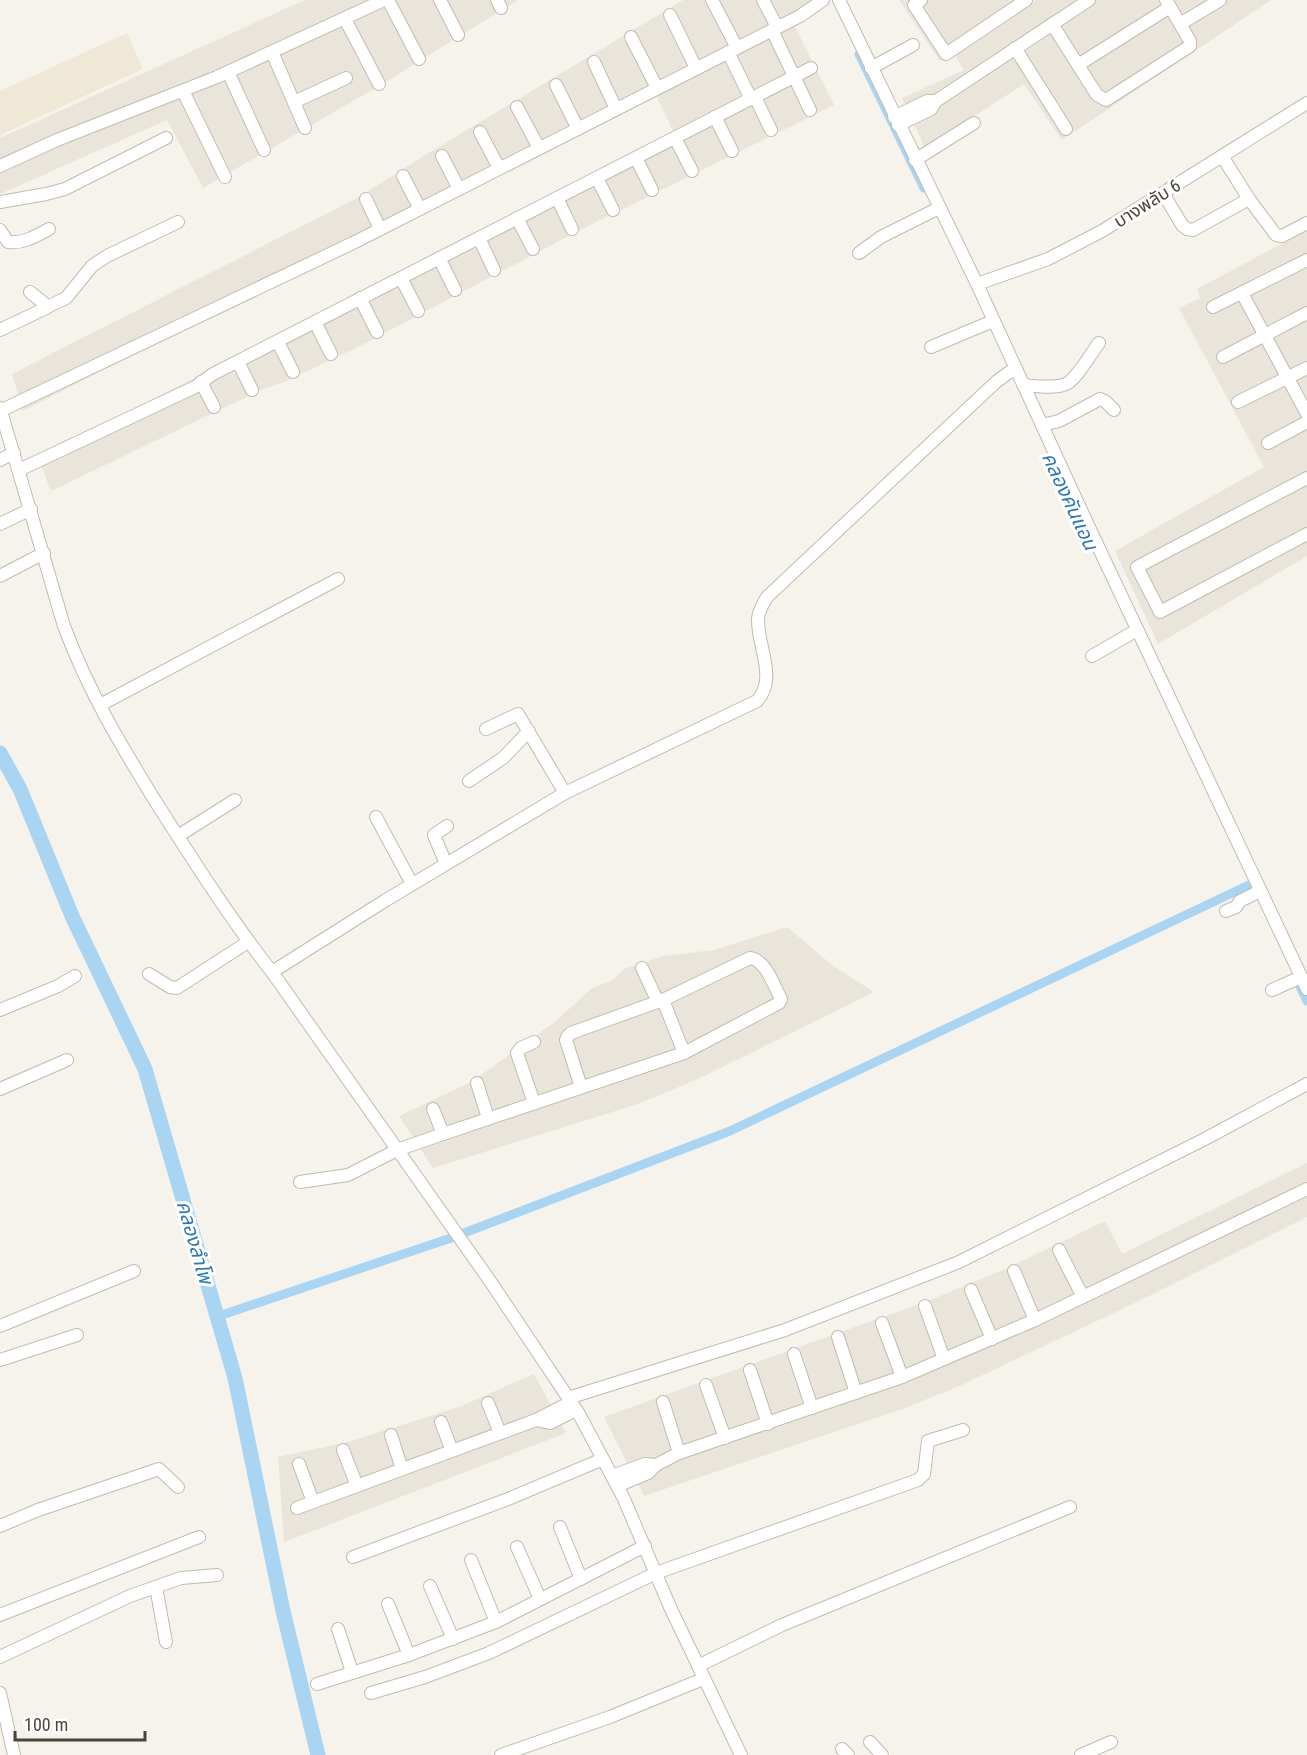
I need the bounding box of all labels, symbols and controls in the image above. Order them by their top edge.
street label: บางพลับ 6 [1110,174,1184,232]
water label: คลองคันแอน [1037,448,1104,555]
water label: คลองลำโพ [172,1198,219,1288]
scale bar [15,1704,146,1742]
text: 100 m [24,1714,68,1735]

